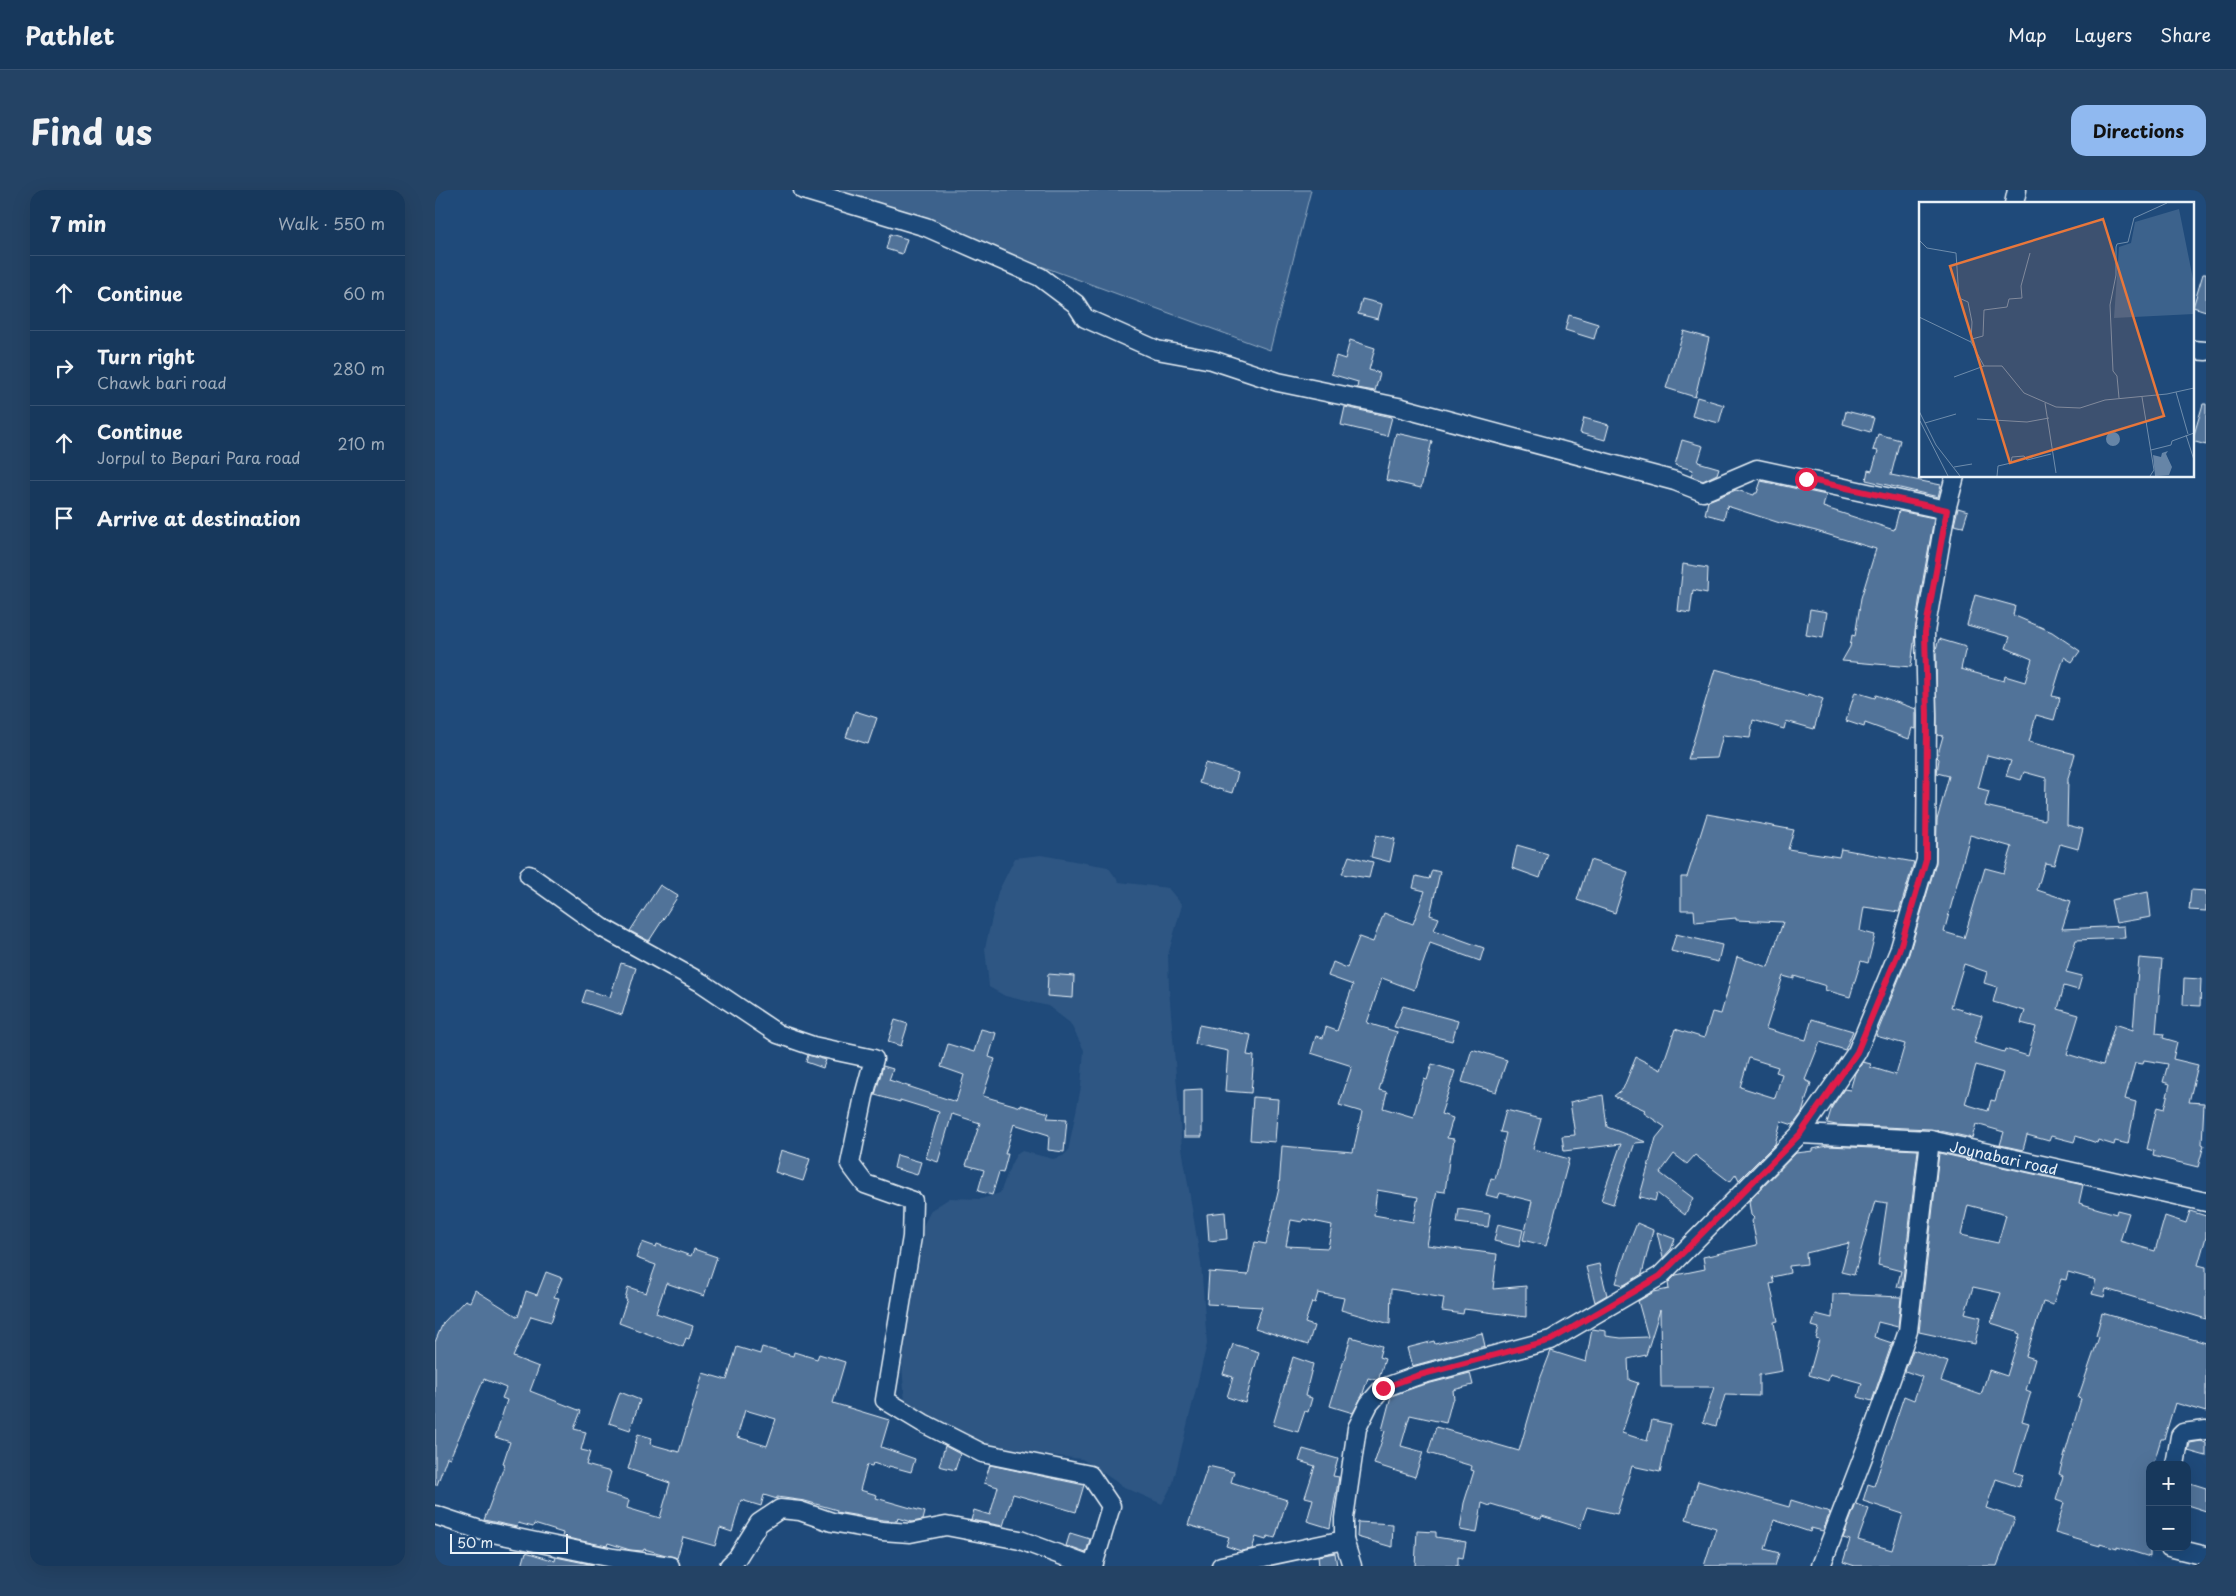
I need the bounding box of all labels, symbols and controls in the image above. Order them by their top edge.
text: Pathlet [25,17,115,53]
text: Map [2008,21,2047,48]
text: Layers [2075,21,2132,48]
text: Share [2160,21,2211,48]
text: Find us [30,104,152,157]
button: Directions [2071,105,2206,156]
inset map [1919,202,2193,478]
text: 7 min [50,207,106,239]
text: Walk · 550 m [278,211,385,235]
icon: ahead [50,279,78,307]
text: Continue [97,279,183,307]
text: 60 m [343,281,385,305]
text: Turn right [97,342,195,370]
icon: right [50,354,78,382]
text: 280 m [333,356,385,380]
text: Chawk bari road [97,370,227,394]
text: Continue [97,417,183,445]
icon: ahead [50,429,78,457]
text: 210 m [337,431,385,455]
text: Jorpul to Bepari Para road [97,445,301,469]
route start [1795,468,1818,491]
icon: arrive [50,504,78,532]
text: Arrive at destination [97,504,301,532]
street label: Joynabari road [1948,1133,2060,1180]
route end [1372,1377,1395,1400]
map controls [2146,1461,2191,1551]
button: + [2146,1461,2191,1506]
button: − [2146,1506,2191,1551]
scale bar [450,1531,567,1554]
text: 50 m [457,1532,493,1553]

